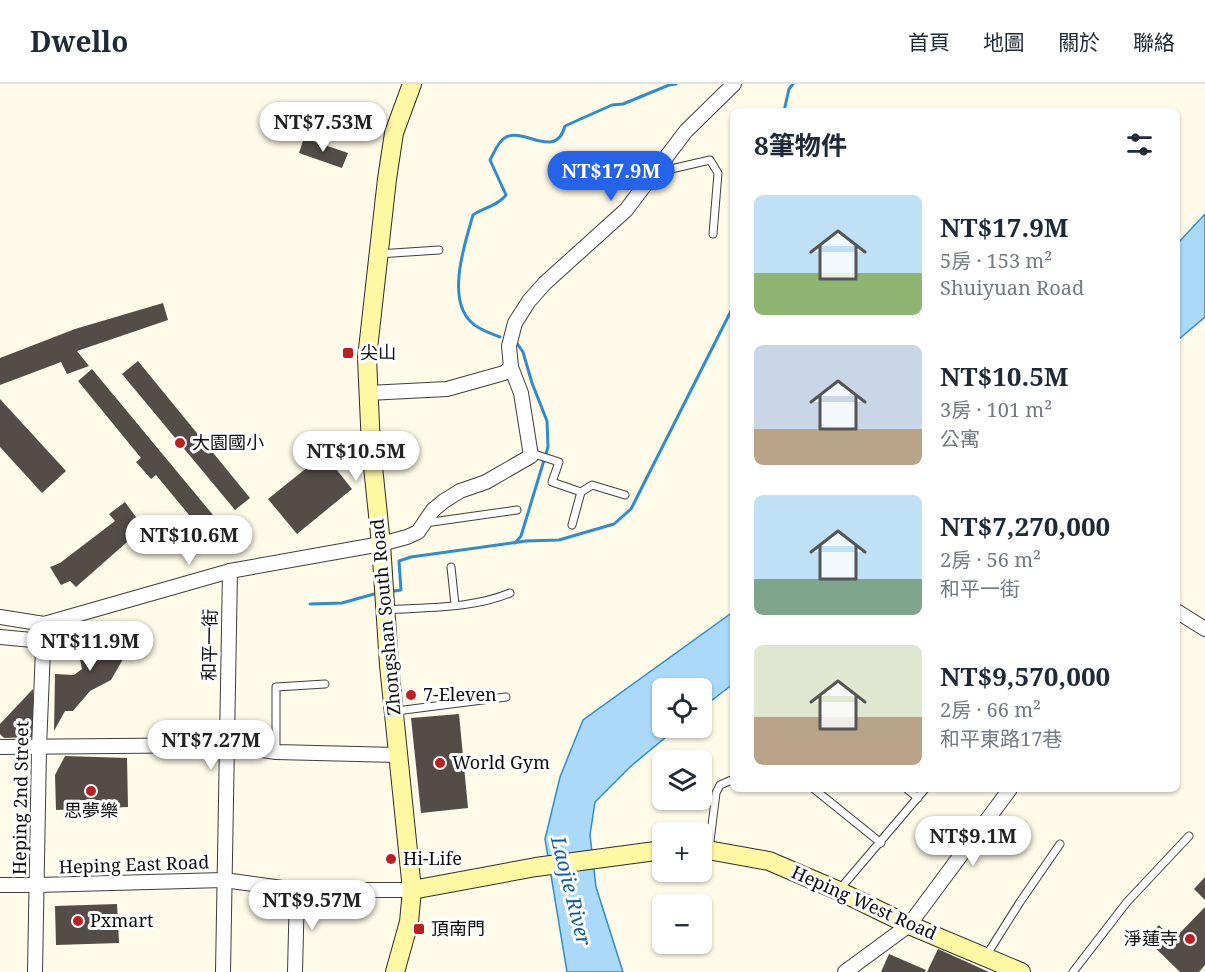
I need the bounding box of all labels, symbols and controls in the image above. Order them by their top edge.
text: Dwello [30,22,128,60]
text: 首頁 [908,28,950,56]
text: 地圖 [983,28,1025,56]
text: 關於 [1058,28,1100,56]
text: 聯絡 [1133,28,1175,56]
pin: NT$7.53M [261,102,385,153]
text: NT$7.53M [274,108,372,135]
text: 8筆物件 [754,127,847,163]
icon: filters [1123,128,1156,161]
pin: NT$17.9M [549,151,673,202]
text: NT$17.9M [562,157,660,184]
text: NT$17.9M [940,209,1069,245]
icon: home [802,219,874,291]
text: 5房 · 153 m² [940,247,1052,274]
text: Shuiyuan Road [940,274,1084,301]
place label: 尖山 [360,340,396,364]
marker: 尖山 [341,346,355,360]
text: NT$10.5M [940,358,1069,394]
icon: home [802,369,874,441]
text: 3房 · 101 m² [940,396,1052,423]
text: 公寓 [940,425,980,452]
place label: 大園國小 [192,430,264,454]
pin: NT$10.5M [294,431,418,482]
marker: 大園國小 [173,436,187,450]
text: NT$10.5M [307,437,405,464]
text: NT$7,270,000 [940,508,1110,544]
pin: NT$10.6M [127,515,251,566]
street label: Zhongshan South Road [364,518,406,716]
icon: home [802,519,874,591]
text: NT$10.6M [140,521,238,548]
text: 2房 · 56 m² [940,546,1041,573]
text: 和平一街 [940,575,1020,602]
street label: 和平一街 [196,609,222,681]
pin: NT$11.9M [28,621,152,672]
text: NT$11.9M [41,627,139,654]
text: NT$9,570,000 [940,658,1110,694]
icon: home [802,669,874,741]
map controls [652,678,712,954]
button: locate [652,678,712,738]
place label: 7-Eleven [423,682,497,706]
marker: 7-Eleven [404,688,418,702]
text: 2房 · 66 m² [940,696,1041,723]
pin: NT$7.27M [149,720,273,771]
street label: Heping 2nd Street [7,721,33,875]
text: 和平東路17巷 [940,725,1062,752]
text: NT$7.27M [162,726,260,753]
place label: World Gym [452,750,550,774]
button: layers [652,750,712,810]
marker: World Gym [433,756,447,770]
marker: 思夢樂 [84,784,98,798]
place label: 思夢樂 [64,798,118,822]
pin: NT$9.1M [918,816,1028,867]
button: + [652,822,712,882]
text: NT$9.1M [929,822,1017,849]
water label: Laojie River [545,832,598,949]
place label: Hi-Life [403,846,462,870]
street label: Heping East Road [58,849,210,879]
marker: Hi-Life [384,852,398,866]
street label: Heping West Road [788,859,941,945]
pin: NT$9.57M [250,880,374,931]
text: NT$9.57M [263,886,361,913]
button: − [652,894,712,954]
place label: Pxmart [90,908,153,932]
marker: Pxmart [71,914,85,928]
place label: 頂南門 [431,916,485,940]
marker: 頂南門 [412,922,426,936]
place label: 淨蓮寺 [1124,926,1178,950]
marker: 淨蓮寺 [1183,932,1197,946]

